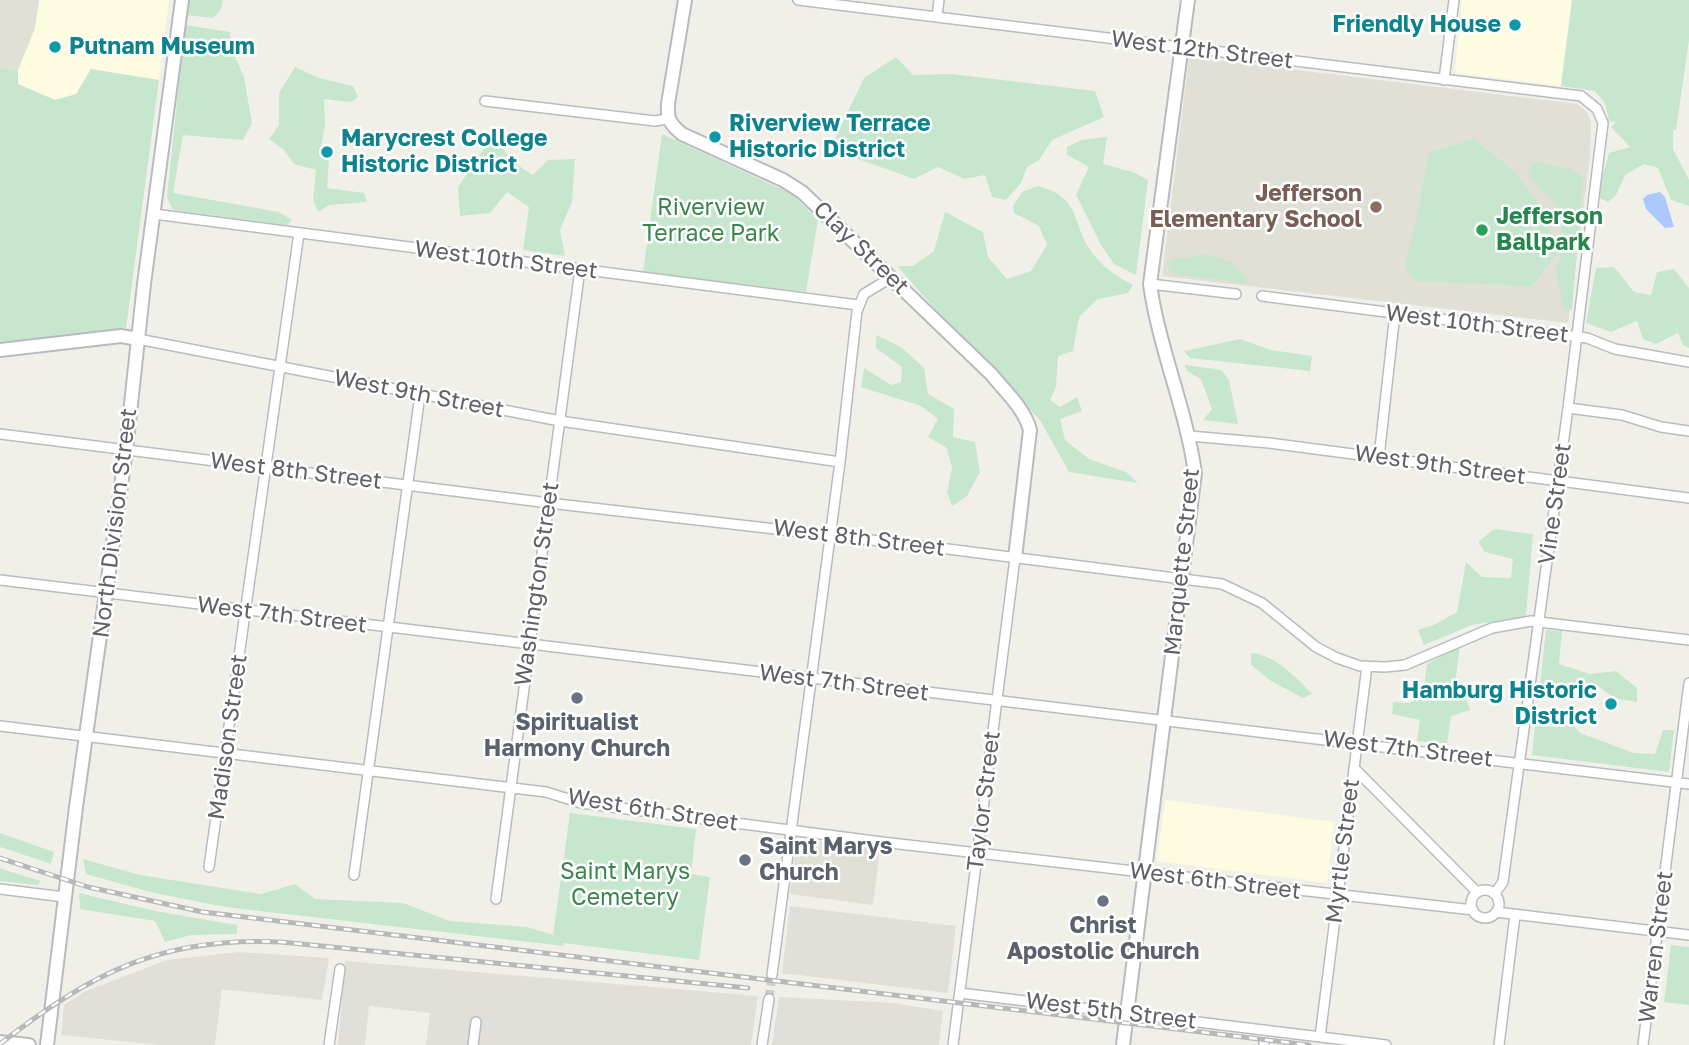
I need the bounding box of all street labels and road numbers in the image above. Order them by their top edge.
street label: West 12th Street [1109,25,1295,75]
street label: Clay Street [807,196,915,300]
street label: West 10th Street [413,235,599,285]
street label: West 10th Street [1384,299,1570,349]
street label: West 9th Street [332,364,506,424]
street label: North Division Street [87,407,143,639]
street label: West 9th Street [1353,439,1527,491]
street label: Vine Street [1533,441,1577,567]
street label: West 8th Street [209,447,383,495]
street label: Marquette Street [1158,467,1206,657]
street label: Washington Street [509,480,565,688]
street label: West 8th Street [772,514,946,562]
street label: West 7th Street [195,591,369,639]
street label: Madison Street [203,652,253,822]
street label: West 7th Street [757,659,931,707]
street label: West 7th Street [1321,725,1495,773]
street label: Taylor Street [962,729,1006,873]
street label: Myrtle Street [1320,777,1366,925]
street label: West 6th Street [566,783,740,837]
street label: West 6th Street [1128,857,1302,905]
street label: Warren Street [1633,869,1679,1025]
street label: West 5th Street [1024,987,1198,1035]

